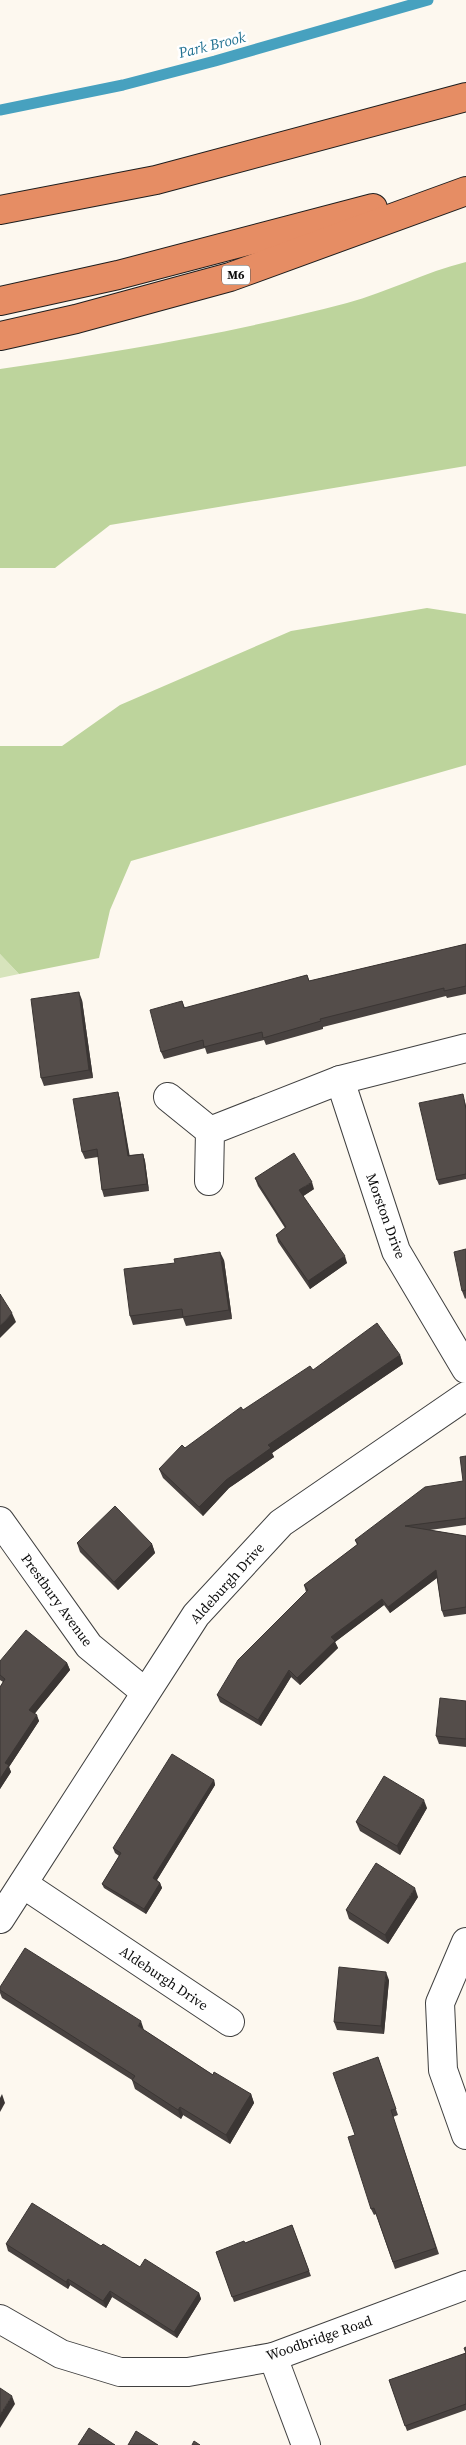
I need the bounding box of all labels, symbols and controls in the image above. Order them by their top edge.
water label: Park Brook [175,26,248,63]
road number: M6 [222,266,250,284]
street label: Morston Drive [361,1170,411,1262]
street label: Aldeburgh Drive [185,1538,269,1628]
street label: Prestbury Avenue [17,1550,97,1650]
street label: Aldeburgh Drive [116,1941,212,2015]
street label: Woodbridge Road [263,2310,375,2366]

